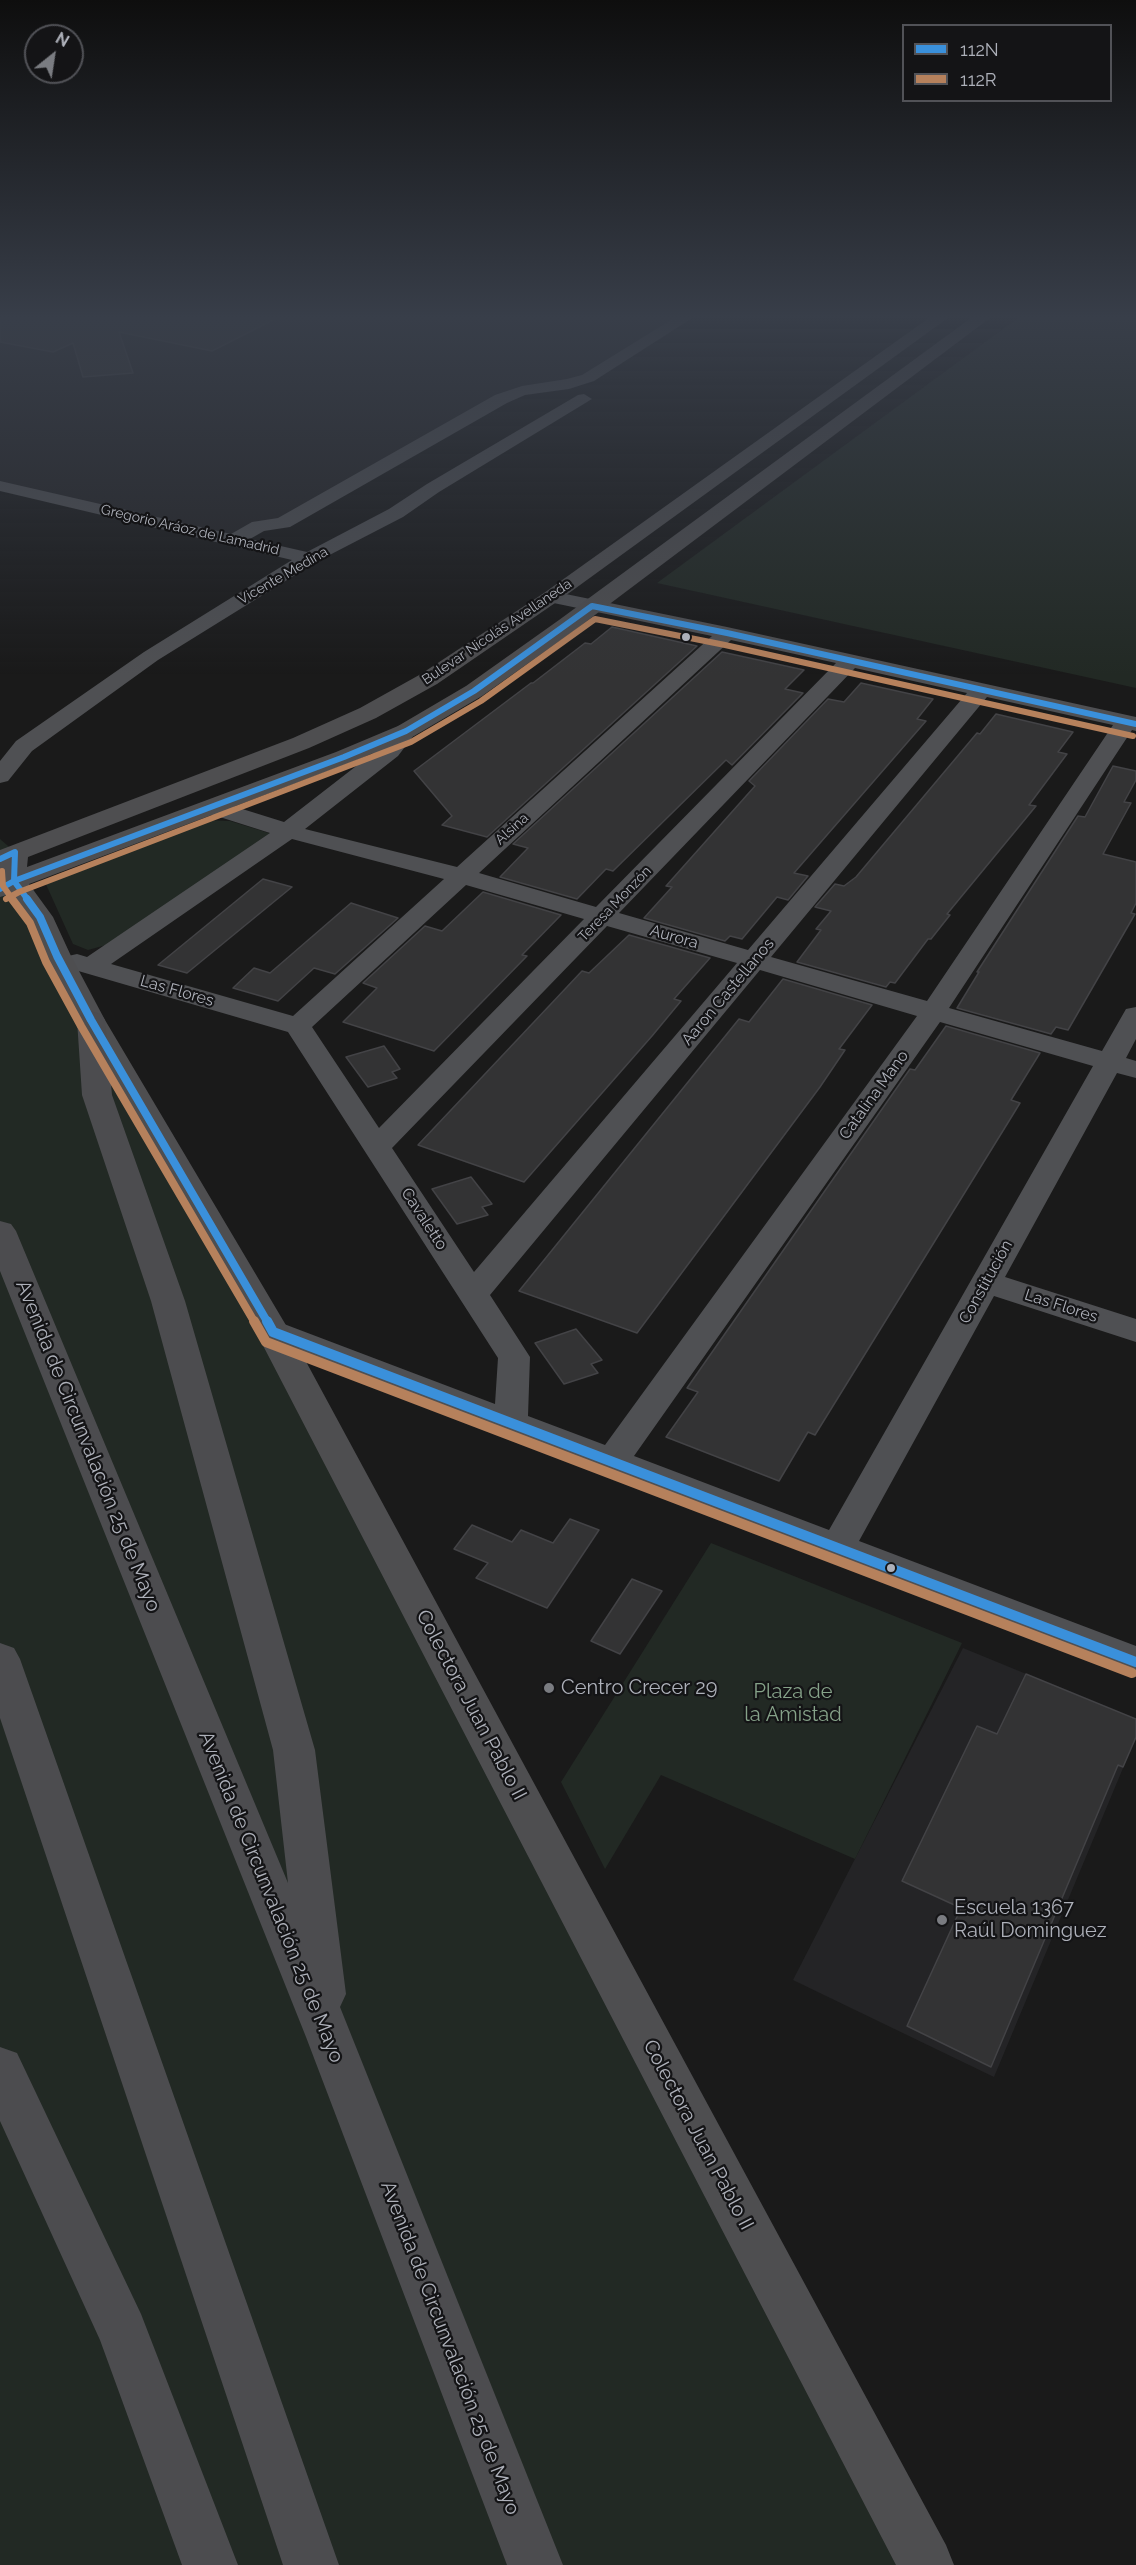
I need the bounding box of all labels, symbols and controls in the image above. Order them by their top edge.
north arrow [24,24,84,84]
legend [902,24,1112,102]
text: N [52,28,72,51]
text: 112N [960,39,999,60]
text: 112R [960,69,997,90]
street label: Gregorio Aráoz de Lamadrid [99,501,281,559]
street label: Vicente Medina [235,544,331,608]
street label: Bulevar Nicolás Avellaneda [419,576,575,688]
unlabelled marker [680,631,692,643]
street label: Alsina [492,810,532,848]
street label: Teresa Monzón [575,863,655,945]
street label: Aurora [648,921,700,953]
street label: Aaron Castellanos [678,935,778,1049]
street label: Las Flores [138,971,216,1011]
street label: Catalina Mano [835,1047,913,1143]
street label: Cavaletto [397,1184,451,1254]
street label: Constitución [955,1237,1017,1327]
street label: Avenida de Circunvalación 25 de Mayo [10,1277,166,1615]
street label: Las Flores [1022,1285,1100,1327]
unlabelled marker [885,1562,897,1574]
street label: Colectora Juan Pablo II [411,1606,531,1804]
place label: Centro Crecer 29 [561,1676,717,1700]
park label: Plaza de la Amistad [744,1680,842,1727]
marker: Centro Crecer 29 [542,1681,556,1695]
street label: Avenida de Circunvalación 25 de Mayo [193,1728,349,2066]
place label: Escuela 1367 Raúl Dominguez [954,1896,1107,1943]
marker: Escuela 1367 Raúl Dominguez [935,1913,949,1927]
street label: Colectora Juan Pablo II [638,2036,758,2234]
street label: Avenida de Circunvalación 25 de Mayo [375,2178,525,2518]

